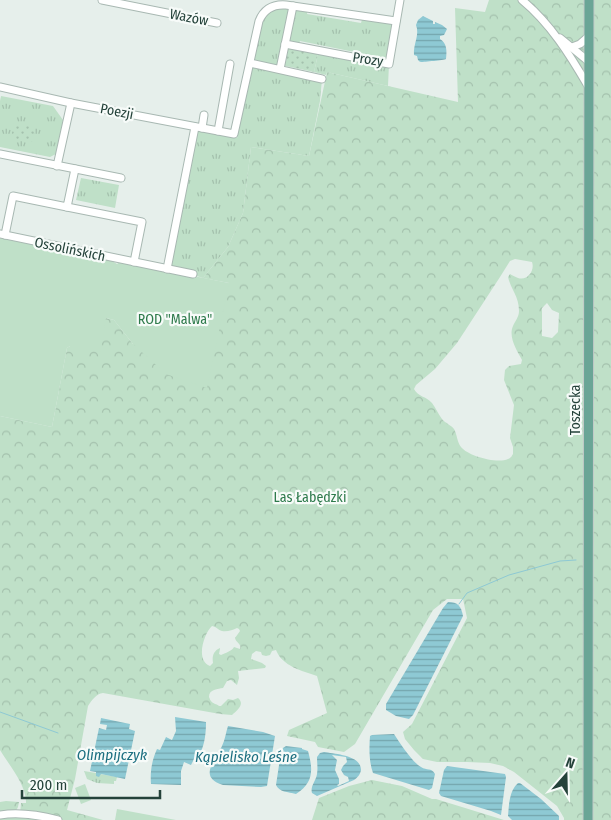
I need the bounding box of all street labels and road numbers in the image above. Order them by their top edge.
street label: Wazów [168,5,210,30]
street label: Prozy [351,49,385,70]
street label: Poezji [99,100,135,123]
street label: Ossolińskich [33,234,107,265]
street label: Toszecka [567,385,584,435]

